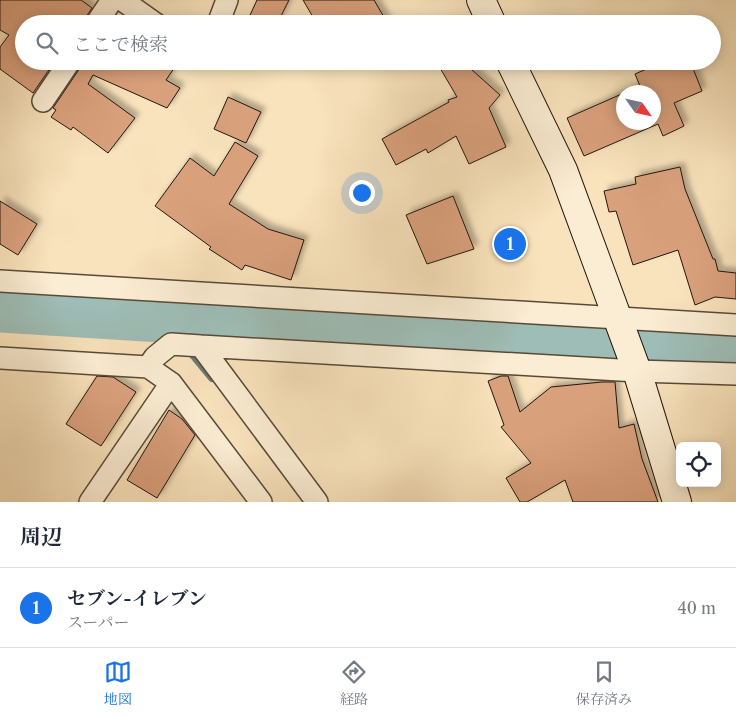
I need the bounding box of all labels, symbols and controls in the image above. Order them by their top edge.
search box [15,15,721,70]
icon: search [33,29,61,57]
text: ここで検索 [73,33,168,56]
north arrow [616,85,661,130]
your location [349,180,375,206]
pin: 1 [494,225,526,263]
map controls [676,442,721,487]
button: locate [676,442,721,487]
text: 周辺 [20,524,62,549]
text: セブン-イレブン [67,587,207,610]
text: 1 [32,598,40,618]
text: 40 m [677,598,716,618]
text: スーパー [67,612,129,632]
tab: 地図 [104,658,132,708]
tab: 経路 [340,658,368,708]
tab: 保存済み [576,658,632,708]

